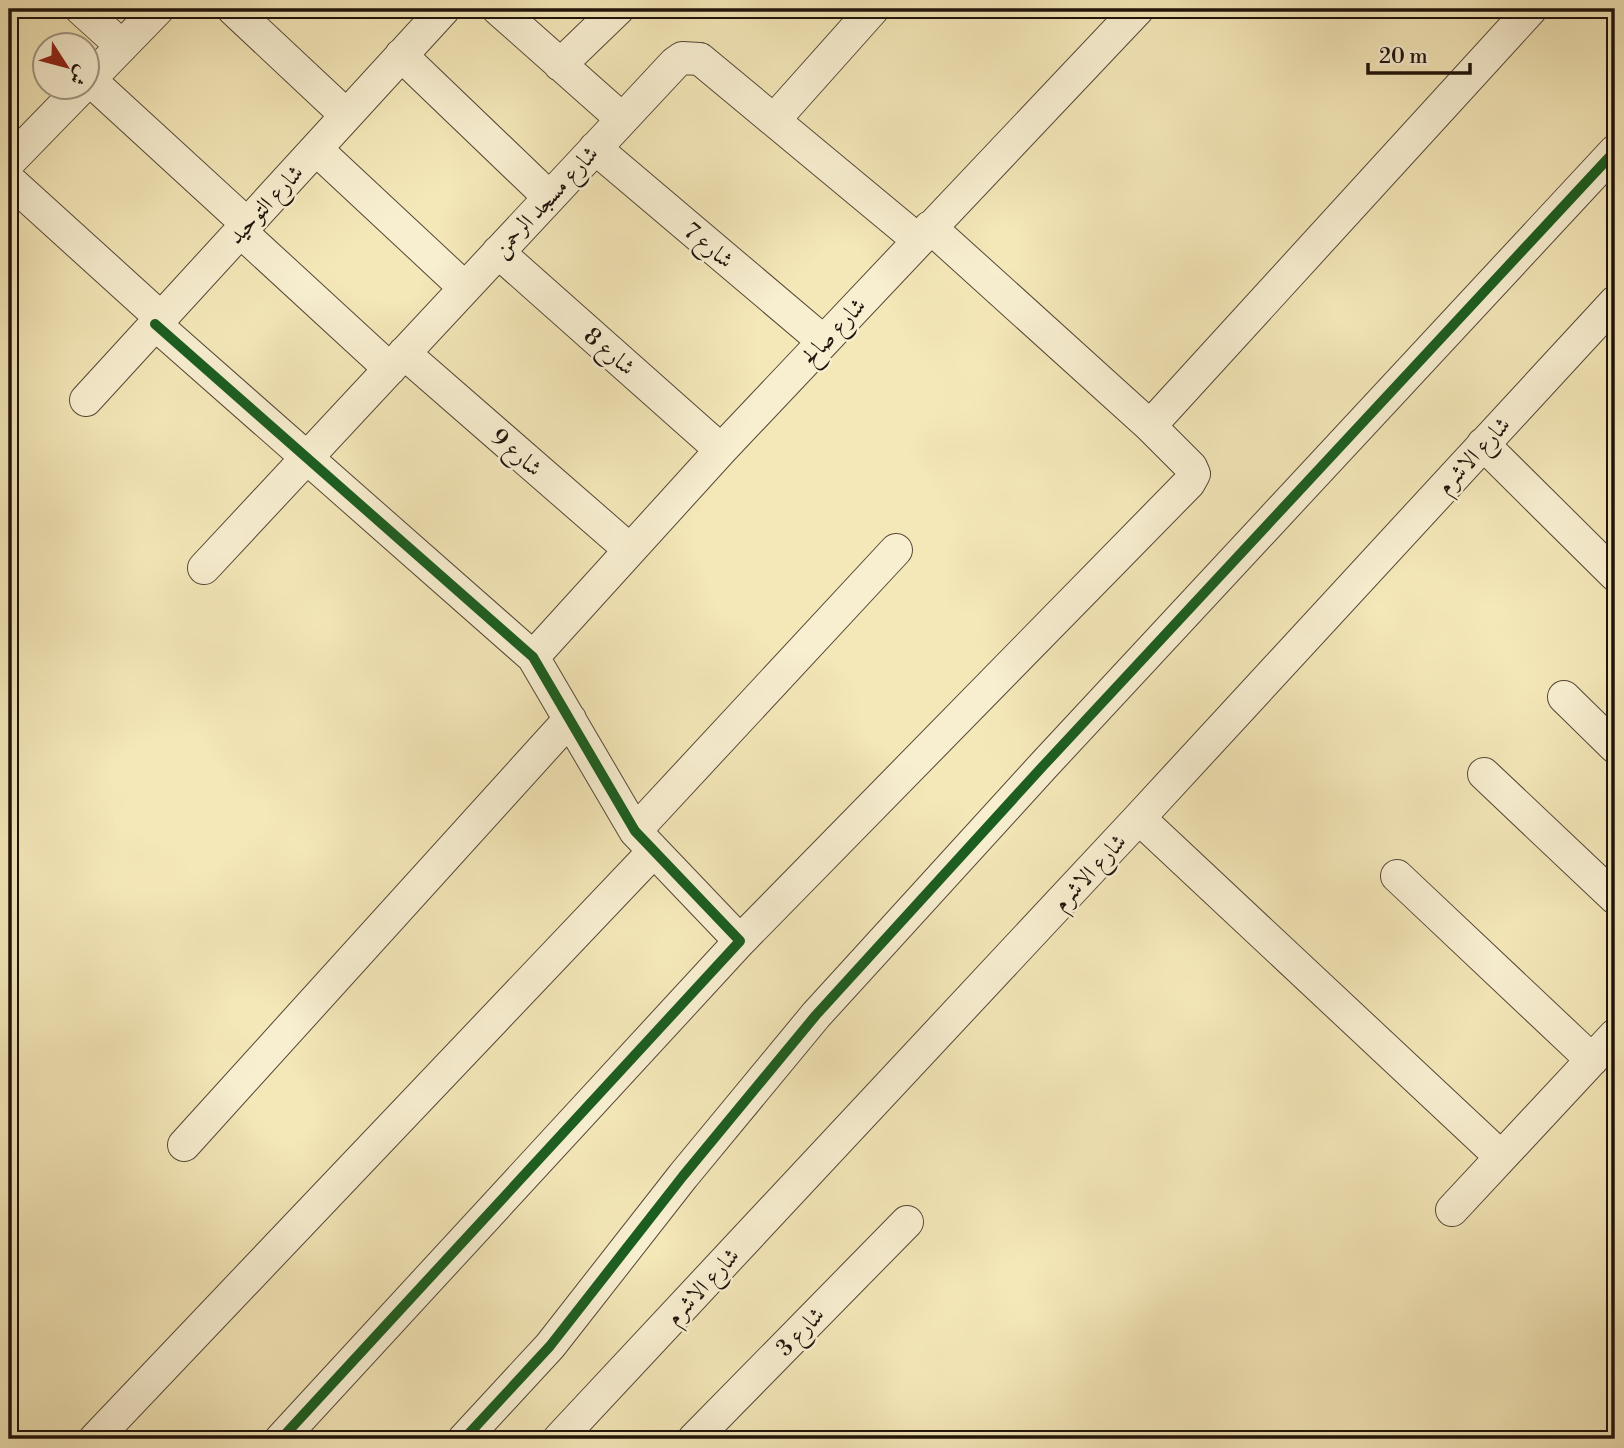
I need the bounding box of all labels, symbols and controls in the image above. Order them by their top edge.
north arrow [32,32,102,102]
scale bar [1368,32,1470,76]
text: 20 m [1379,44,1428,70]
text: ش [64,61,94,90]
street label: شارع مسجد الرحمن [487,140,608,267]
street label: شارع التوحيد [222,159,313,254]
street label: شارع 7 [675,217,739,278]
street label: شارع صالح [796,292,876,375]
street label: شارع 8 [575,322,641,385]
street label: شارع الاشرم [1431,411,1520,504]
street label: شارع 9 [482,423,548,486]
street label: شارع الاشرم [1047,828,1136,921]
street label: شارع الاشرم [660,1242,749,1335]
street label: شارع 3 [771,1301,834,1366]

